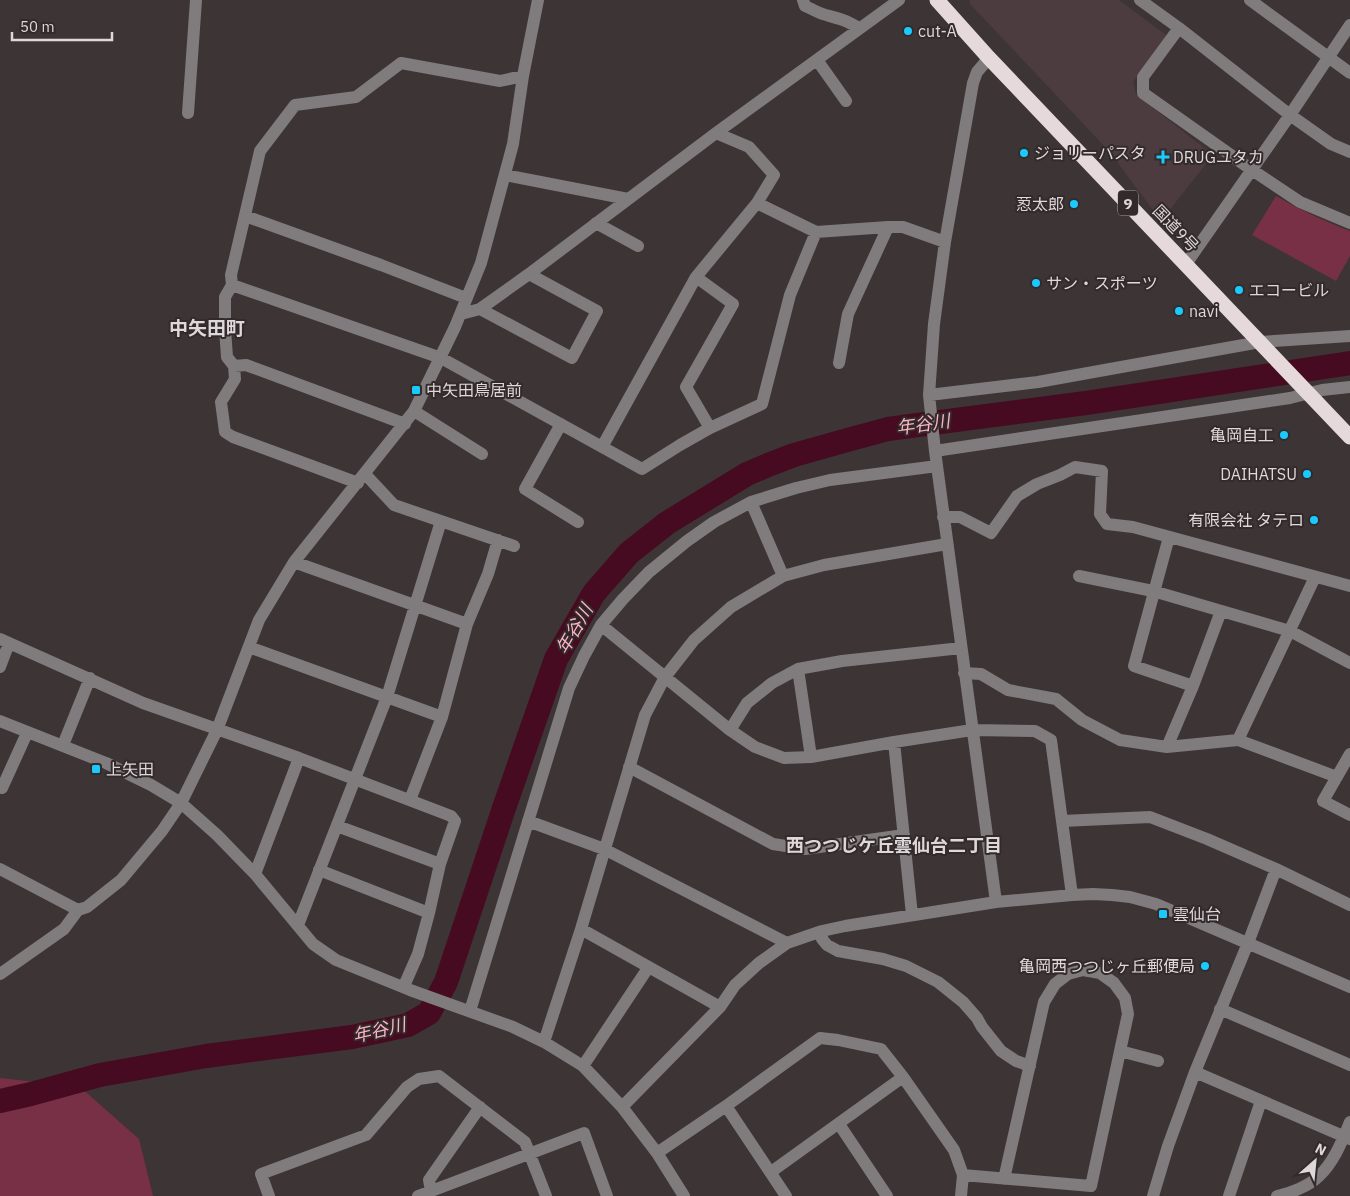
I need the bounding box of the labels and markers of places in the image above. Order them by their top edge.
place label: cut-A [918,21,957,41]
marker: cut-A [902,25,914,37]
place label: ジョリーパスタ [1034,143,1146,163]
marker: ジョリーパスタ [1018,147,1030,159]
place label: DRUGユタカ [1173,147,1264,167]
marker: DRUGユタカ [1157,151,1169,163]
place label: 荵太郎 [1016,194,1064,214]
marker: 荵太郎 [1068,198,1080,210]
place label: サン・スポーツ [1046,273,1158,293]
marker: サン・スポーツ [1030,277,1042,289]
place label: エコービル [1249,280,1329,300]
marker: エコービル [1233,284,1245,296]
place label: navi [1189,301,1218,321]
marker: navi [1173,305,1185,317]
place label: 中矢田鳥居前 [426,380,522,400]
marker: 中矢田鳥居前 [410,384,422,396]
place label: 亀岡自工 [1210,425,1274,445]
marker: 亀岡自工 [1278,429,1290,441]
place label: DAIHATSU [1220,464,1297,484]
marker: DAIHATSU [1301,468,1313,480]
place label: 有限会社 タテロ [1188,510,1304,530]
marker: 有限会社 タテロ [1308,514,1320,526]
place label: 上矢田 [106,759,154,779]
marker: 上矢田 [90,763,102,775]
place label: 雲仙台 [1173,904,1221,924]
marker: 雲仙台 [1157,908,1169,920]
place label: 亀岡西つつじヶ丘郵便局 [1019,956,1195,976]
marker: 亀岡西つつじヶ丘郵便局 [1199,960,1211,972]

